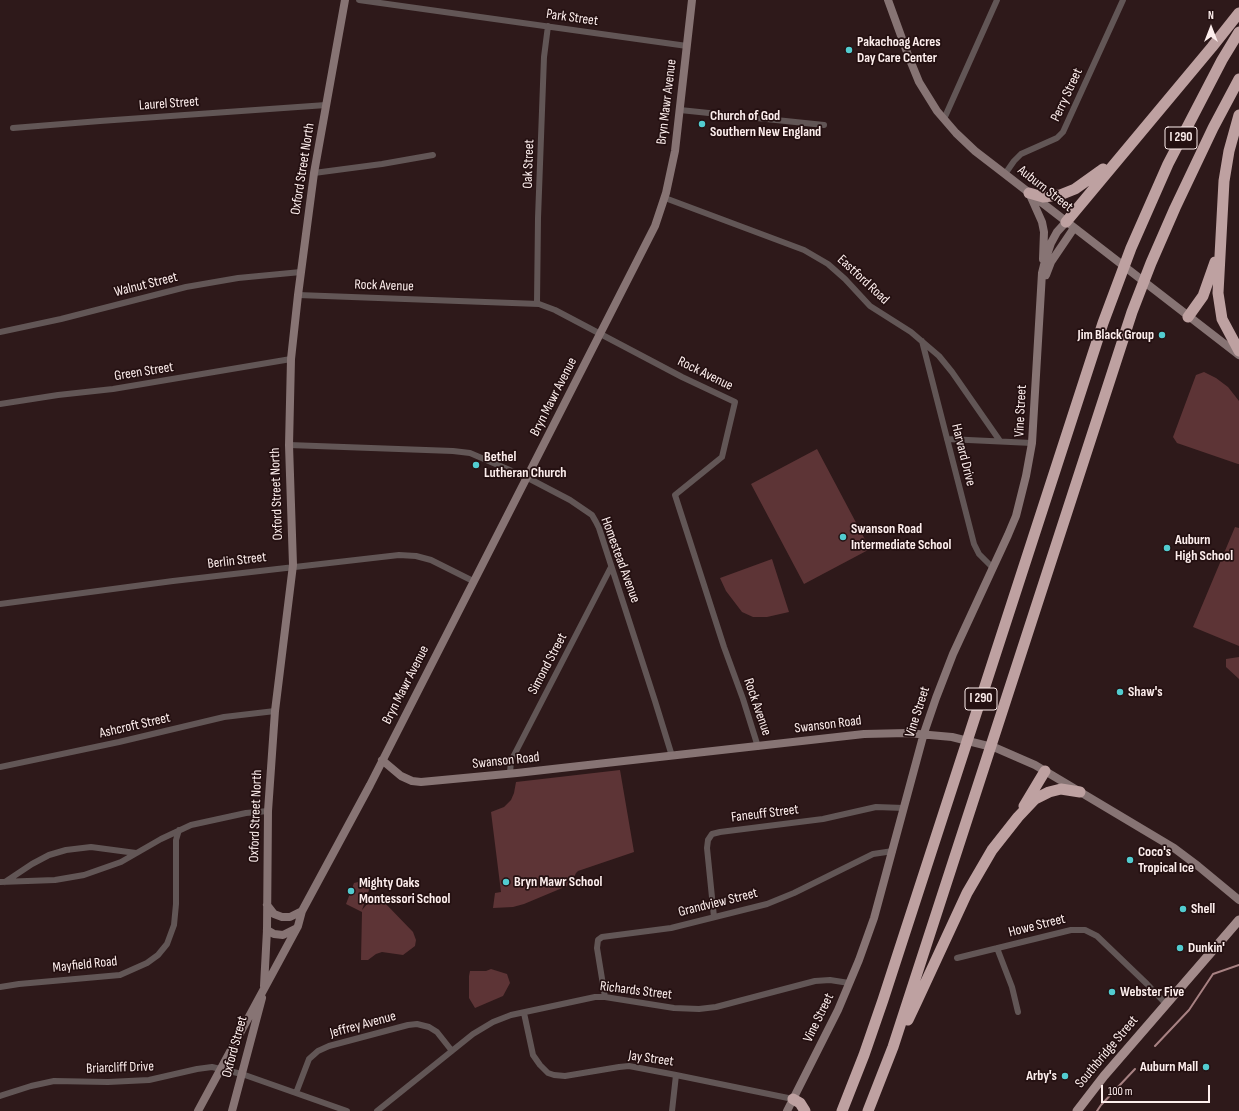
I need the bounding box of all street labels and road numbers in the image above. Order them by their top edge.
street label: Park Street [545,6,599,30]
street label: Bryn Mawr Avenue [653,58,681,146]
street label: Perry Street [1047,66,1087,124]
street label: Laurel Street [138,94,200,114]
street label: Oxford Street North [287,122,319,216]
road number: I 290 [1165,127,1197,149]
street label: Oak Street [520,139,538,189]
street label: Auburn Street [1014,162,1076,216]
street label: Eastford Road [834,252,892,308]
street label: Walnut Street [113,269,179,301]
street label: Rock Avenue [354,277,414,295]
street label: Rock Avenue [675,353,735,395]
street label: Bryn Mawr Avenue [527,355,581,439]
street label: Green Street [113,359,175,385]
street label: Vine Street [1011,384,1031,438]
street label: Harvard Drive [947,422,979,488]
street label: Oxford Street North [267,447,287,541]
street label: Homestead Avenue [597,515,643,605]
street label: Berlin Street [207,549,267,573]
street label: Simond Street [525,630,571,698]
street label: Bryn Mawr Avenue [379,643,433,727]
street label: Rock Avenue [739,676,775,738]
street label: Vine Street [902,685,934,739]
road number: I 290 [965,688,997,710]
street label: Ashcroft Street [98,710,172,742]
street label: Swanson Road [794,713,862,737]
street label: Swanson Road [472,749,540,773]
street label: Oxford Street North [246,769,266,863]
street label: Faneuff Street [730,802,800,826]
street label: Grandview Street [677,885,759,921]
street label: Howe Street [1007,911,1067,941]
street label: Mayfield Road [52,953,118,977]
street label: Richards Street [599,978,673,1004]
street label: Vine Street [800,991,838,1045]
street label: Jeffrey Avenue [328,1008,398,1042]
street label: Southbridge Street [1072,1012,1142,1092]
street label: Oxford Street [219,1014,251,1080]
street label: Jay Street [627,1048,675,1070]
street label: Briarcliff Drive [86,1058,154,1078]

